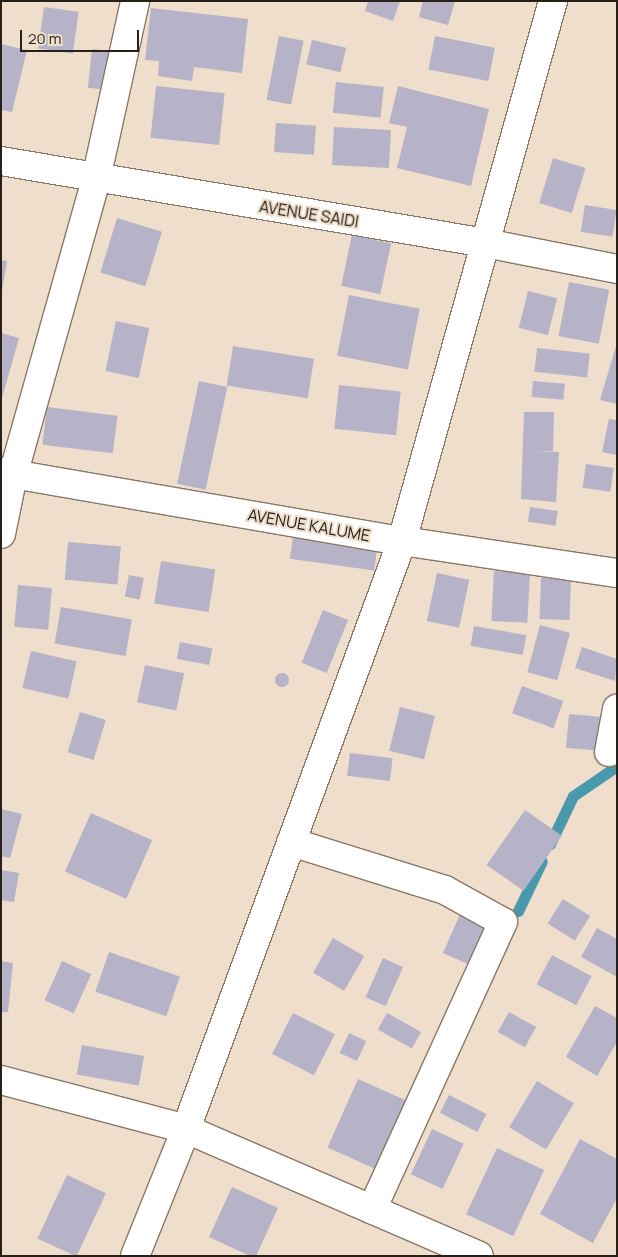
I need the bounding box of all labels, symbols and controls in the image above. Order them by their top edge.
scale bar [22,20,141,52]
text: 20 m [28,28,61,49]
street label: AVENUE SAIDI [258,197,360,231]
street label: AVENUE KALUME [246,505,372,545]

